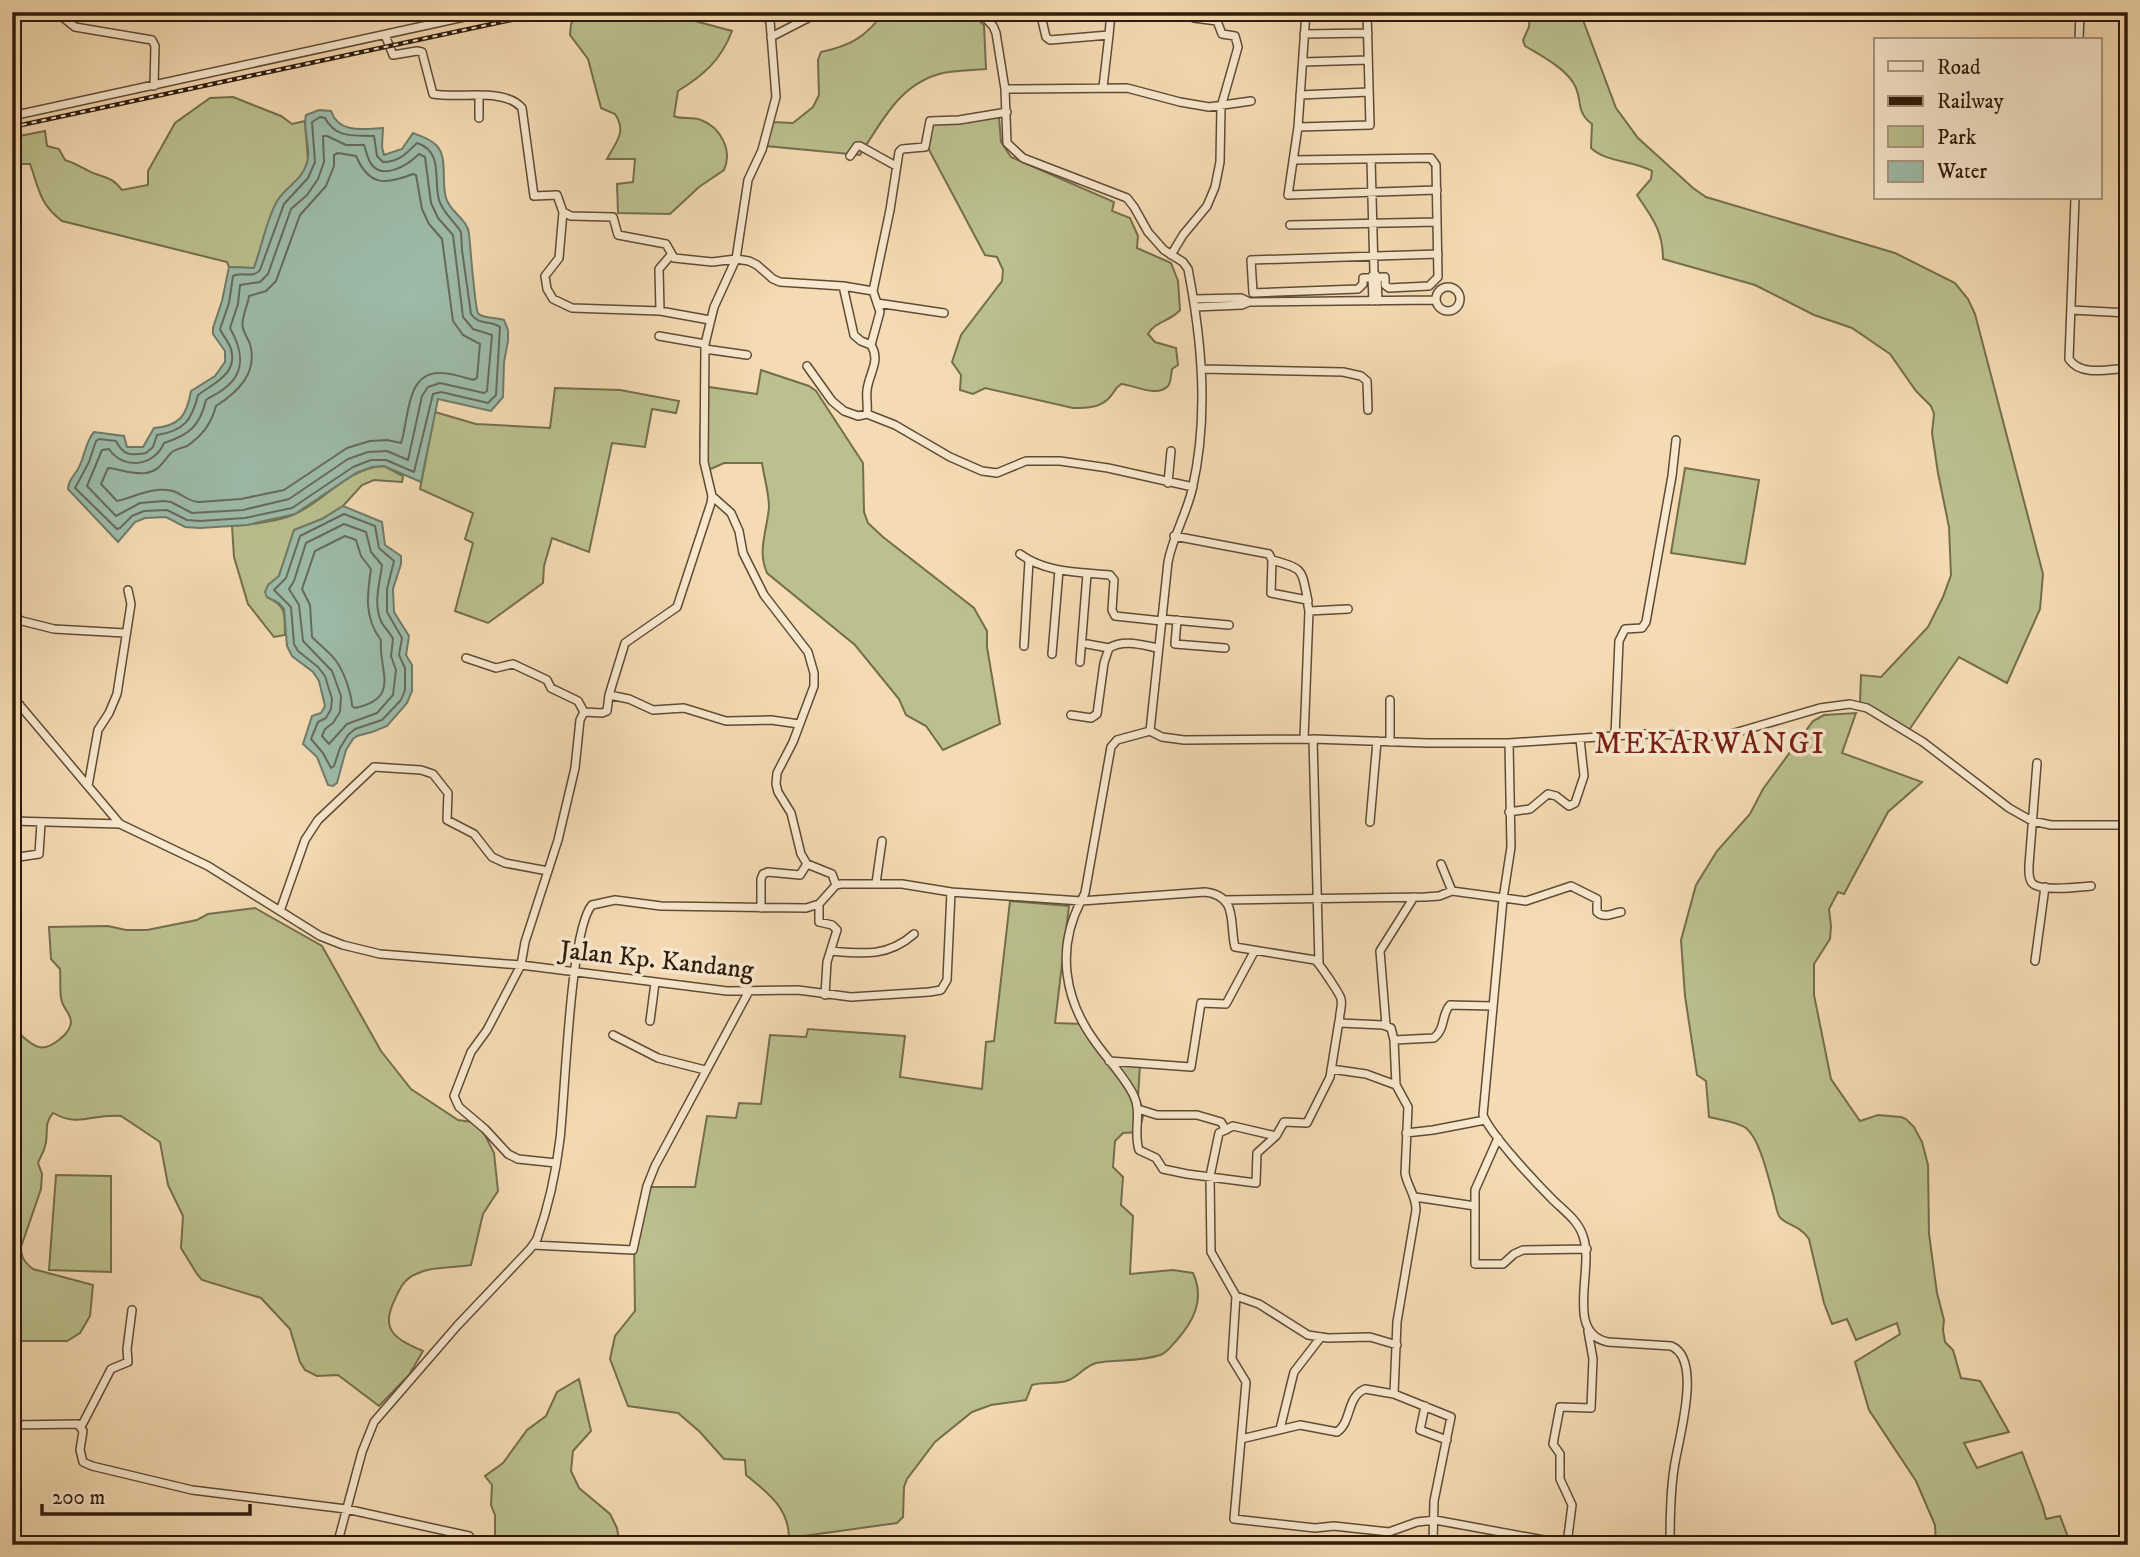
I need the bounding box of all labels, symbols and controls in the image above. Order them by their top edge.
legend [1874,38,2102,200]
text: Road [1937,55,1981,81]
text: Railway [1937,89,2005,115]
text: Park [1937,125,1977,151]
text: Water [1936,159,1987,185]
district label: MEKARWANGI [1594,726,1826,763]
street label: Jalan Kp. Kandang [556,934,756,987]
scale bar [42,1473,250,1517]
text: 200 m [52,1485,105,1511]

